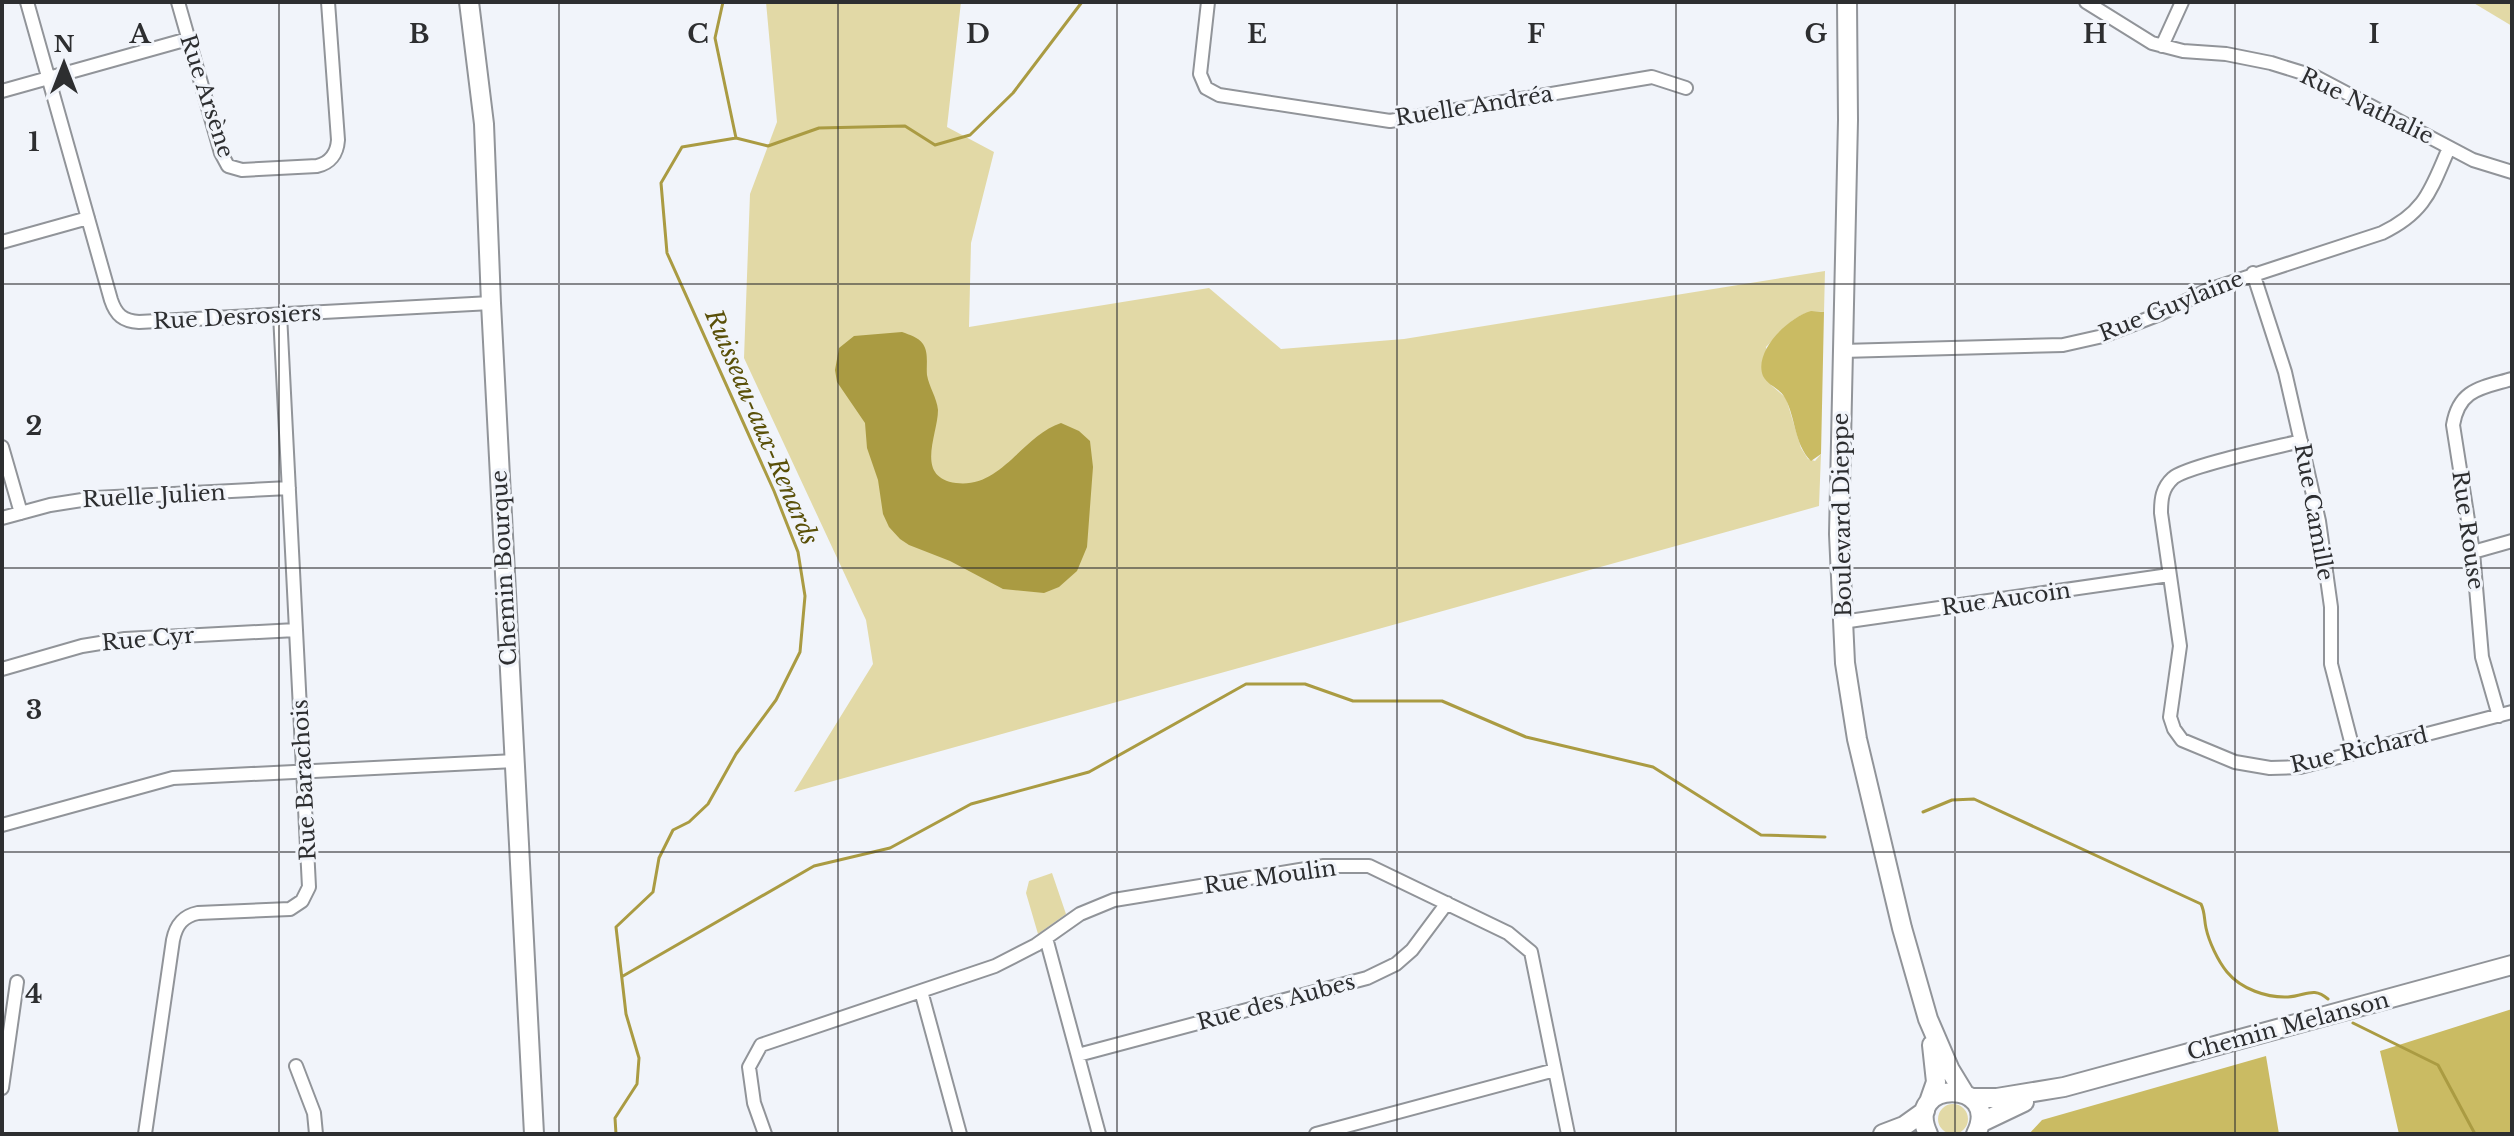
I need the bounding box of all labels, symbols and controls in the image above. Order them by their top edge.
text: A [128,18,151,50]
text: B [409,18,429,50]
text: C [687,18,709,50]
text: D [966,18,990,50]
text: E [1247,18,1267,50]
text: F [1527,18,1545,50]
text: G [1805,18,1828,50]
text: H [2083,18,2107,50]
text: I [2368,18,2380,50]
north arrow [24,24,104,104]
text: N [54,31,75,58]
street label: Rue Arsène [174,31,240,161]
street label: Rue Nathalie [2296,62,2438,150]
street label: Ruelle Andréa [1393,80,1555,132]
text: 1 [28,126,40,158]
street label: Rue Guylaine [2095,265,2247,347]
street label: Rue Desrosiers [152,299,322,335]
water label: Ruisseau-aux-Renards [699,304,825,549]
text: 2 [26,410,42,442]
street label: Boulevard Dieppe [1827,413,1857,617]
street label: Rue Camille [2289,441,2339,583]
street label: Chemin Bourque [485,469,523,667]
street label: Rue Rouse [2446,469,2490,591]
street label: Ruelle Julien [82,479,226,513]
street label: Rue Aucoin [1940,577,2072,621]
street label: Rue Cyr [100,621,196,657]
text: 3 [26,694,42,726]
street label: Rue Barachois [286,699,322,861]
street label: Rue Richard [2288,721,2430,779]
street label: Rue Moulin [1202,854,1338,900]
street label: Rue des Aubes [1194,968,1358,1036]
text: 4 [25,978,43,1010]
street label: Chemin Melanson [2184,986,2392,1066]

